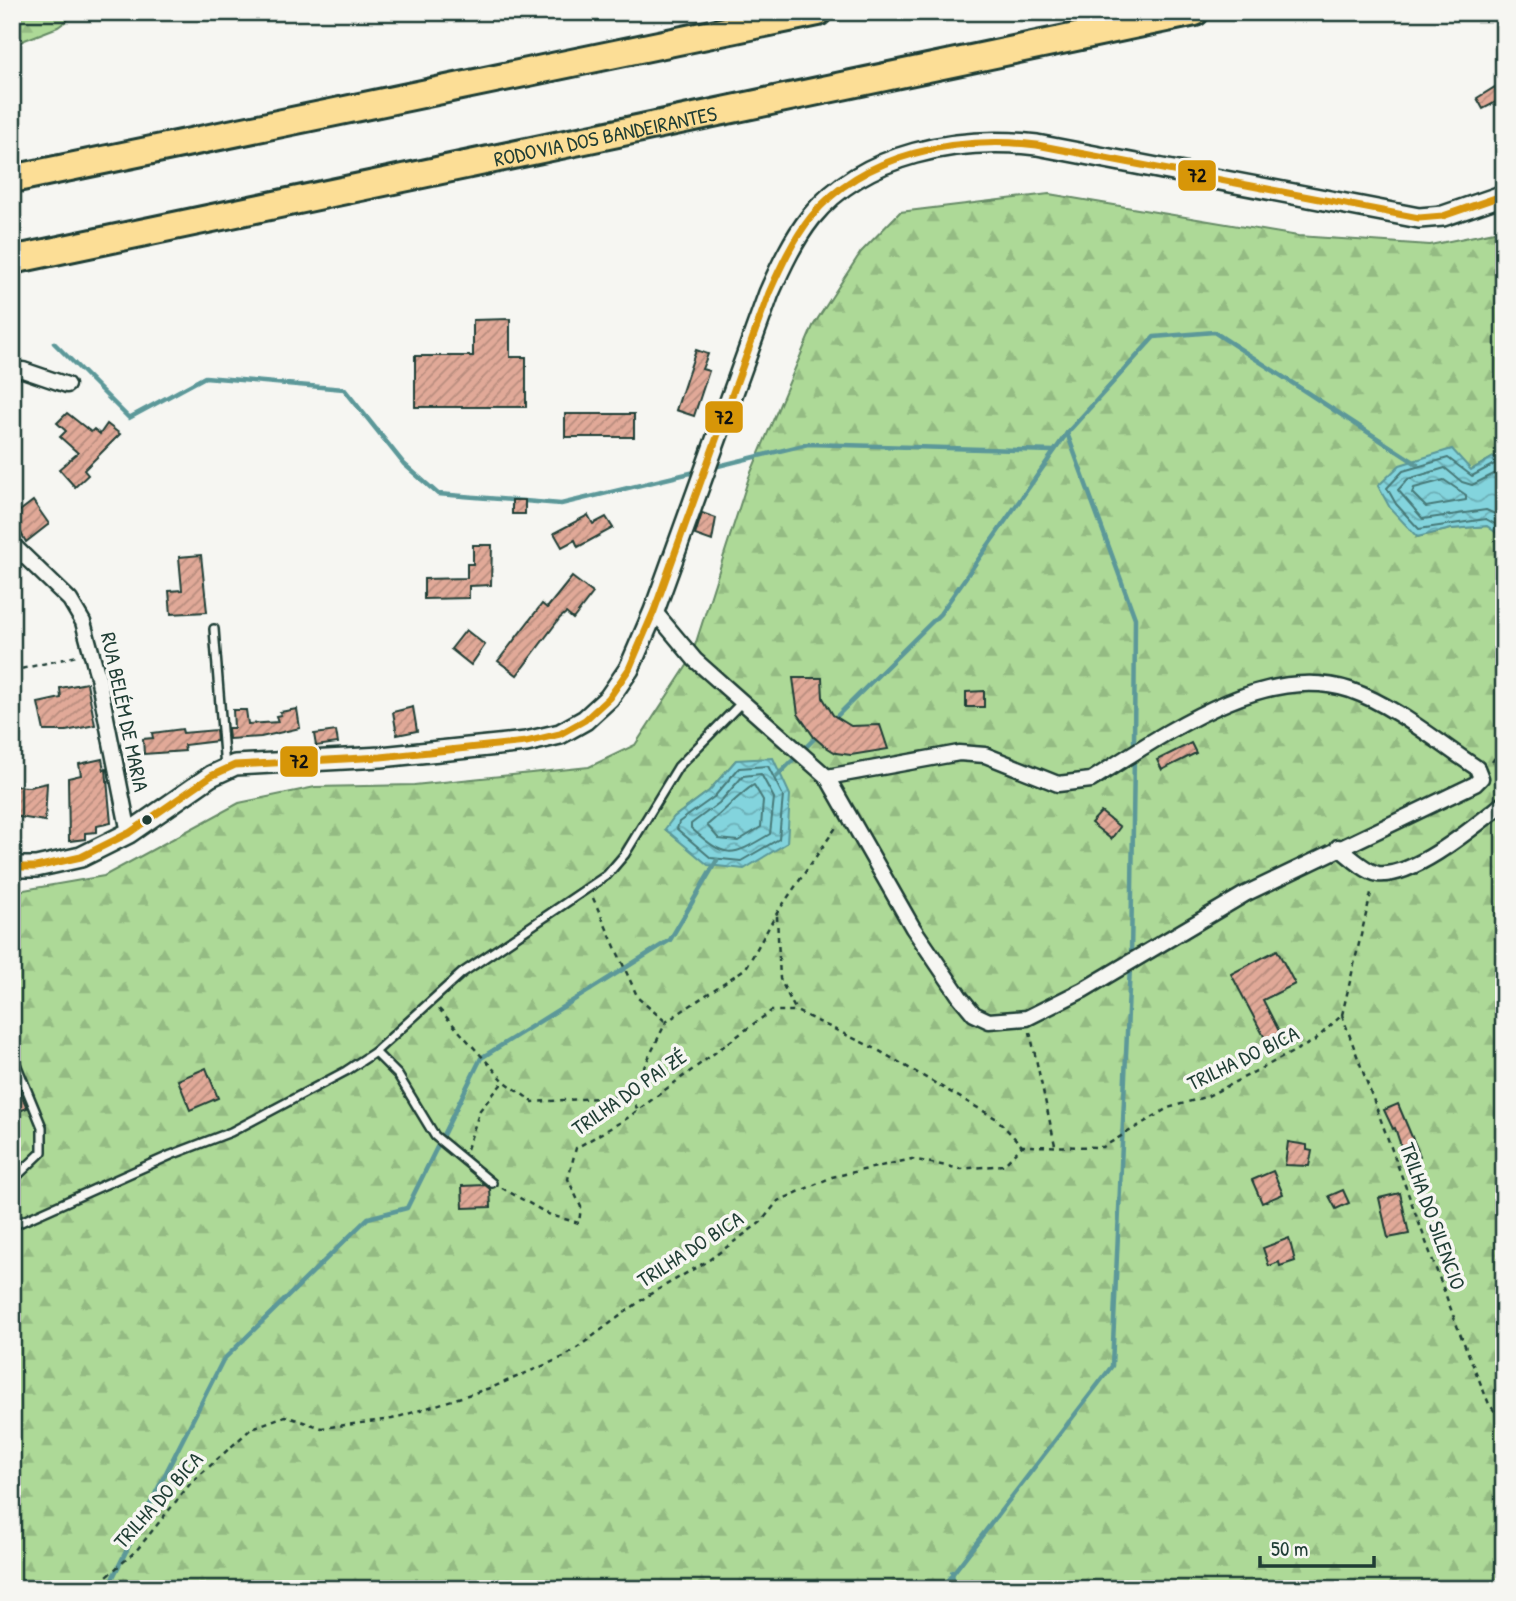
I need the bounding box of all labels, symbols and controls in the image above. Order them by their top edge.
street label: RODOVIA DOS BANDEIRANTES [491,98,720,173]
line badge: 72 [1177,159,1217,192]
text: 72 [1187,162,1206,188]
line badge: 72 [704,400,744,434]
text: 72 [714,404,733,430]
street label: RUA BELÉM DE MARIA [94,630,156,794]
line badge: 72 [279,745,319,778]
text: 72 [289,748,308,774]
unlabelled marker [140,813,154,827]
street label: TRILHA DO BICA [1182,1018,1304,1098]
street label: TRILHA DO PAI ZÉ [566,1042,692,1142]
street label: TRILHA DO SILENCIO [1393,1138,1473,1294]
street label: TRILHA DO BICA [631,1204,749,1294]
street label: TRILHA DO BICA [107,1445,209,1555]
scale bar [1260,1524,1374,1568]
text: 50 m [1271,1534,1308,1563]

